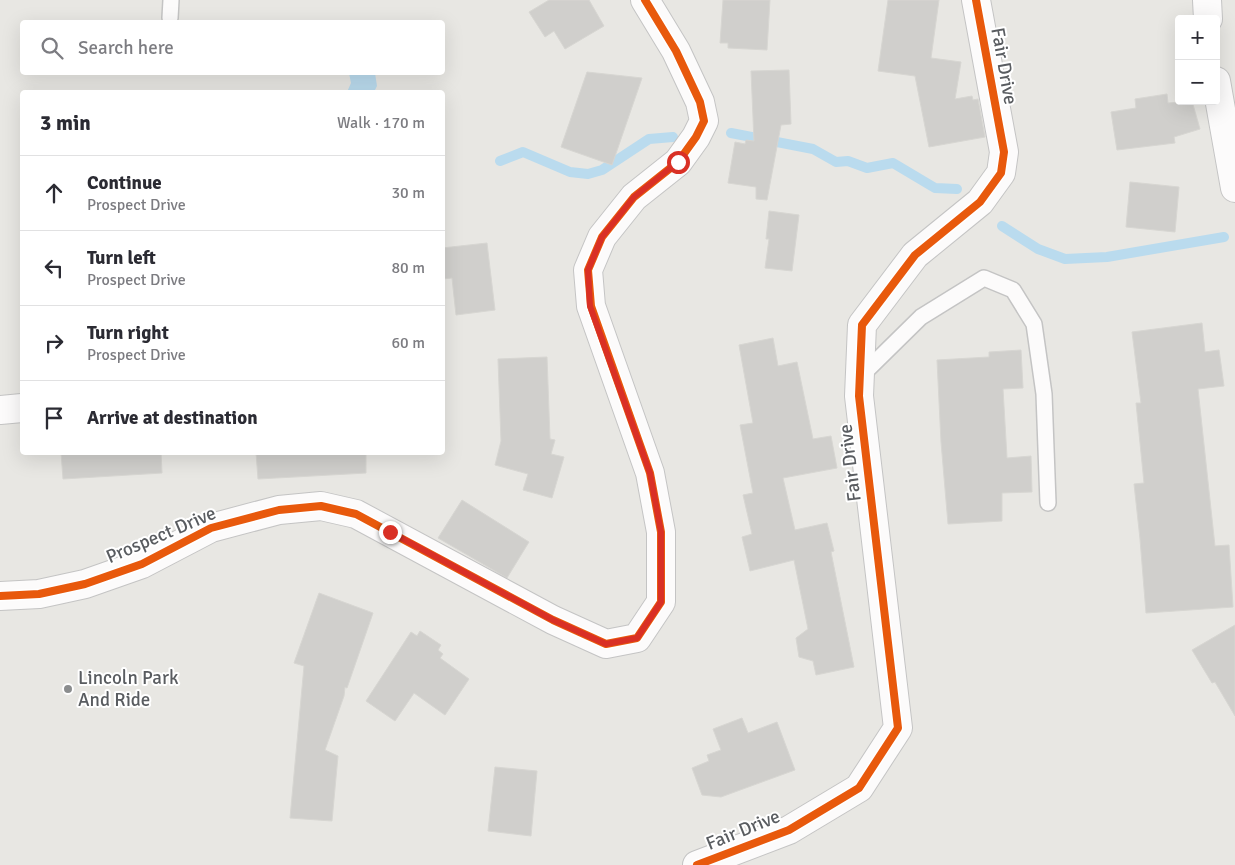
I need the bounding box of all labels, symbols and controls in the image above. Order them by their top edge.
map controls [1175,15,1220,105]
button: + [1175,15,1220,60]
search box [20,20,445,75]
street label: Fair Drive [985,26,1023,106]
icon: search [38,34,66,62]
text: Search here [78,36,174,60]
button: − [1175,60,1220,105]
text: 3 min [40,110,91,136]
text: Walk · 170 m [337,113,425,133]
route start [667,151,690,174]
text: Continue [87,171,162,195]
icon: ahead [40,179,68,207]
text: 30 m [391,183,425,203]
text: Prospect Drive [87,195,186,215]
text: Turn left [87,246,156,270]
icon: left [40,254,68,282]
text: 80 m [391,258,425,278]
text: Prospect Drive [87,270,186,290]
text: Turn right [87,321,169,345]
icon: right [40,329,68,357]
text: 60 m [391,333,425,353]
text: Prospect Drive [87,345,186,365]
icon: arrive [40,404,68,432]
text: Arrive at destination [87,406,258,430]
street label: Fair Drive [833,423,867,503]
street label: Prospect Drive [102,501,220,569]
route end [379,521,402,544]
place label: Lincoln Park And Ride [78,666,179,712]
marker: Lincoln Park And Ride [62,683,74,695]
street label: Fair Drive [702,804,784,856]

